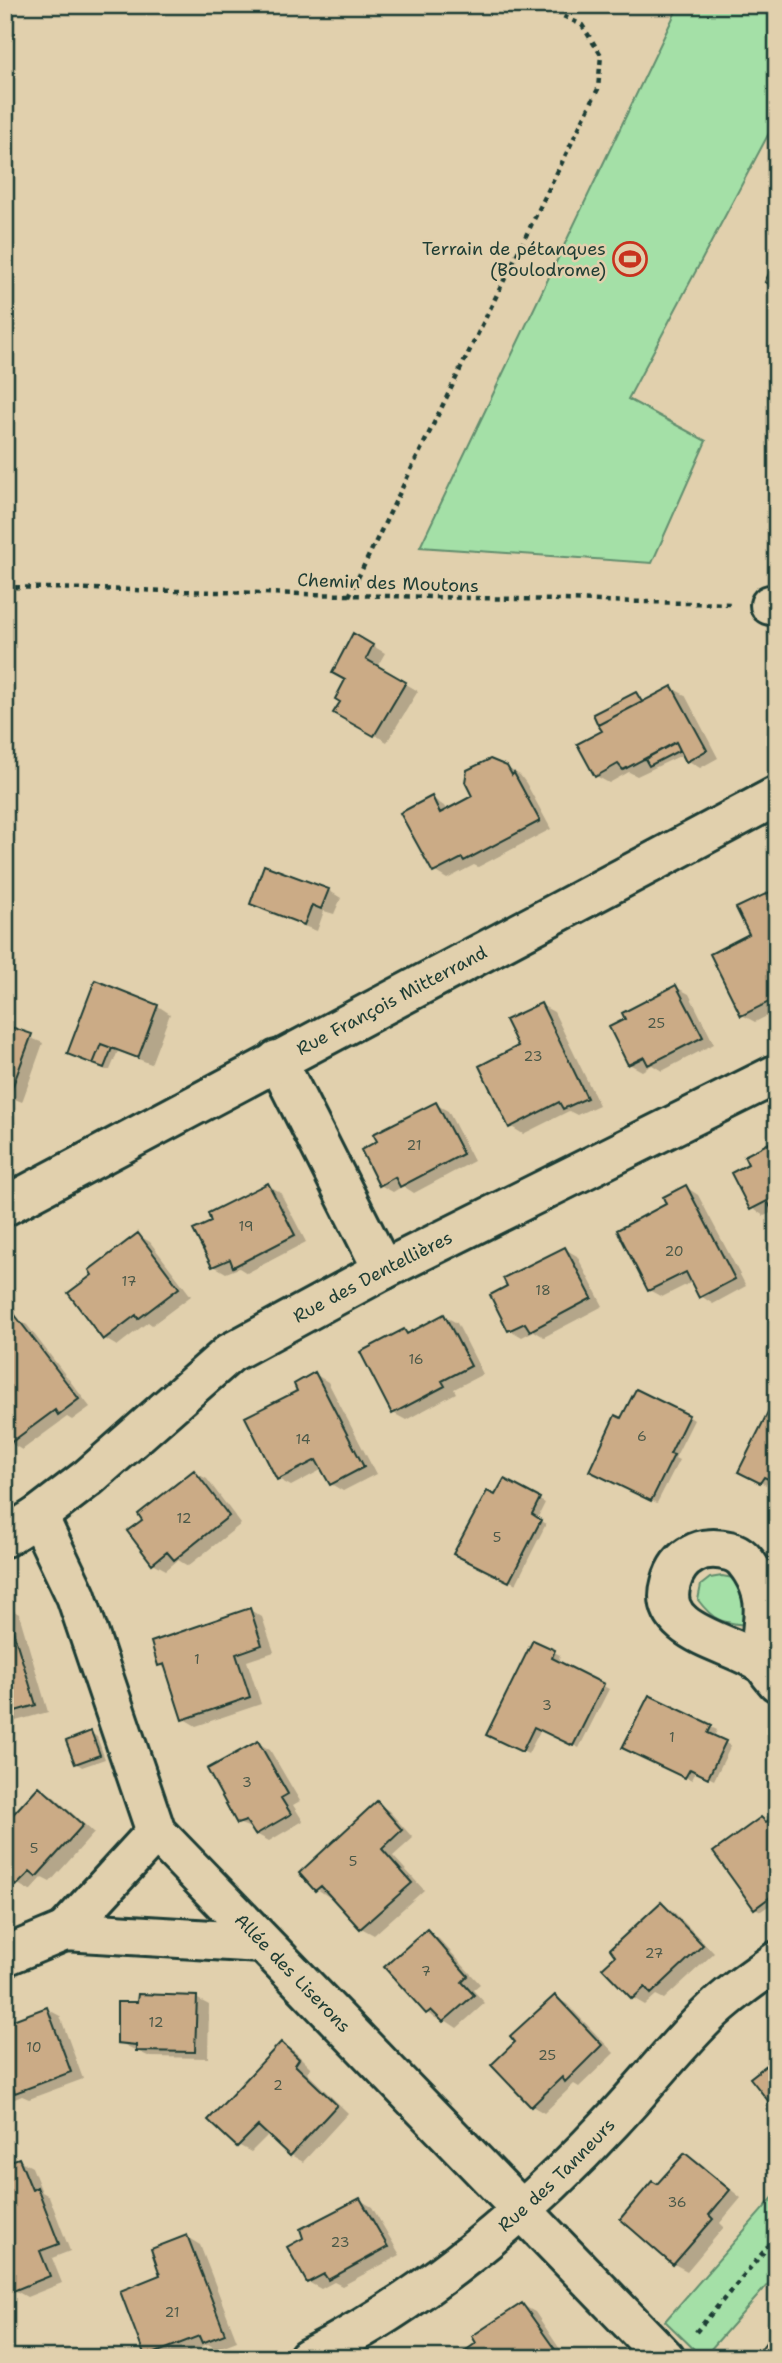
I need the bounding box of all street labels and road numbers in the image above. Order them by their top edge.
street label: Chemin des Moutons [297,568,479,598]
street label: Rue François Mitterrand [292,940,491,1061]
street label: Rue des Dentellières [289,1225,457,1328]
street label: Allée des Liserons [229,1908,356,2038]
street label: Rue des Tanneurs [493,2113,620,2237]

